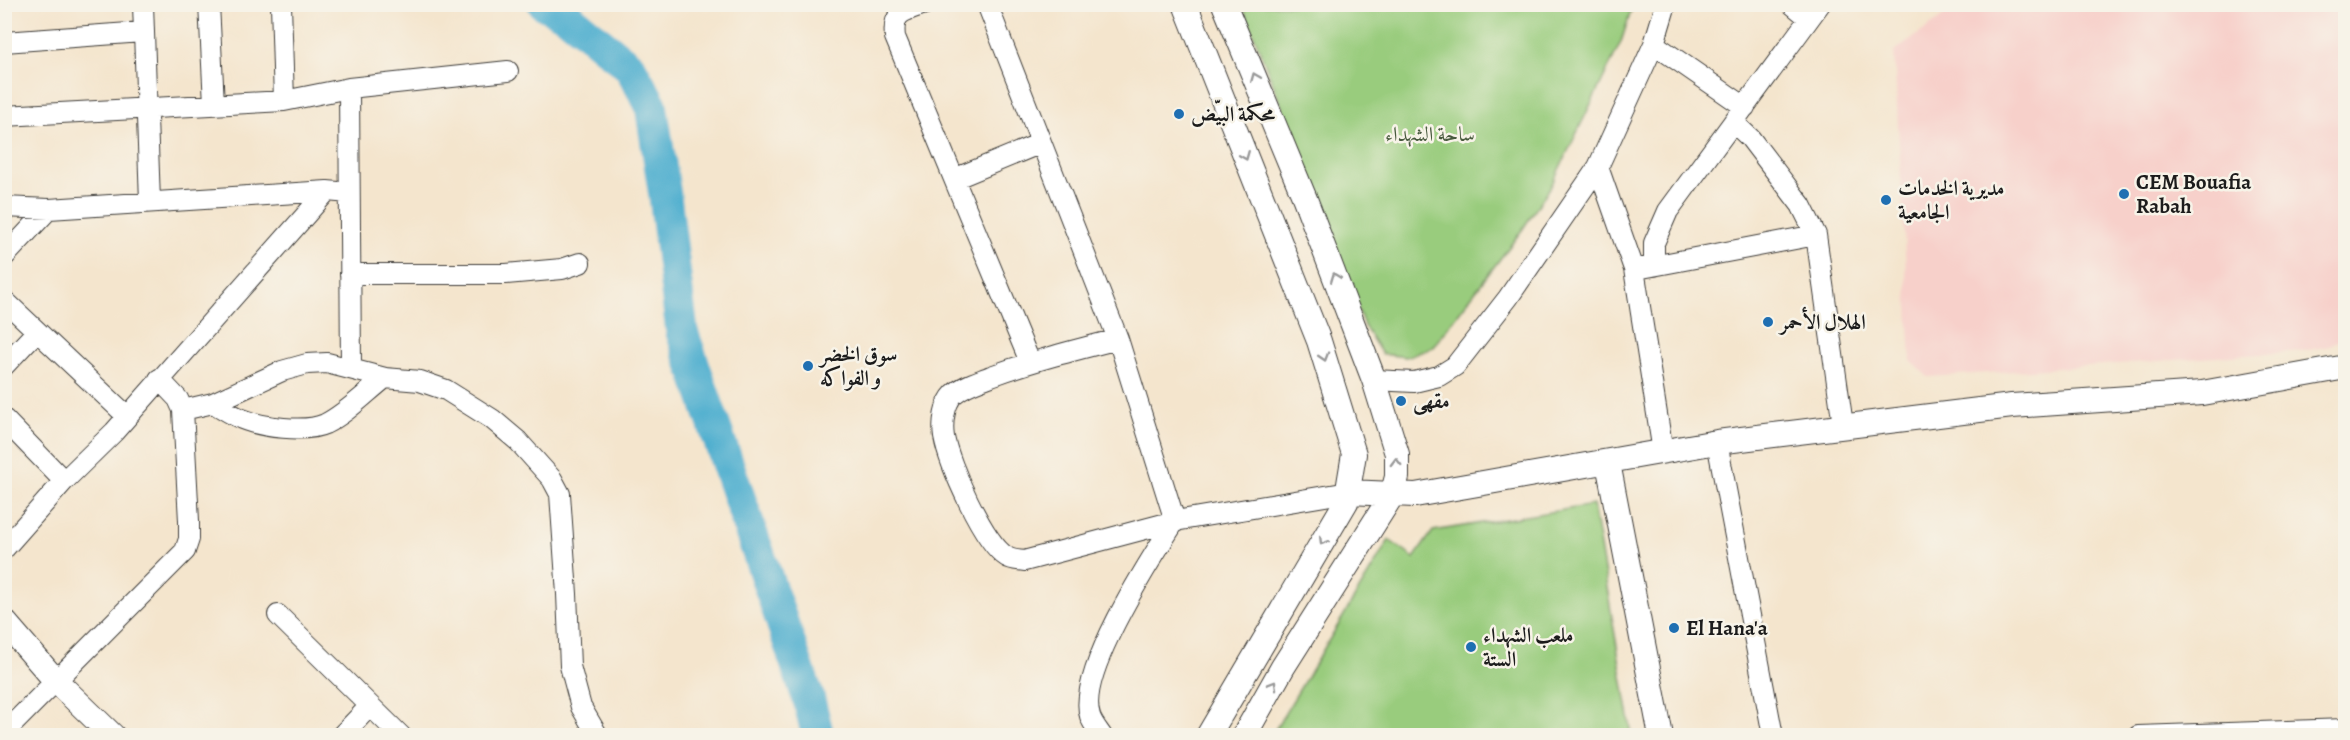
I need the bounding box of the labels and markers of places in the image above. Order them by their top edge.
place label: محكمة البيّض [1191,99,1276,128]
marker: محكمة البيّض [1172,107,1186,121]
place label: CEM Bouafia Rabah [2136,168,2252,220]
place label: مديرية الخدمات الجامعية [1898,174,2005,226]
marker: CEM Bouafia Rabah [2117,187,2131,201]
marker: مديرية الخدمات الجامعية [1879,193,1893,207]
place label: الهلال الأحمر [1778,306,1866,336]
marker: الهلال الأحمر [1761,315,1775,329]
place label: سوق الخضر و الفواكه [817,340,897,392]
marker: سوق الخضر و الفواكه [801,359,815,373]
place label: مقهى [1413,387,1450,415]
marker: مقهى [1394,394,1408,408]
place label: El Hana'a [1686,614,1769,642]
place label: ملعب الشهداء الستة [1483,621,1574,673]
marker: El Hana'a [1667,621,1681,635]
marker: ملعب الشهداء الستة [1464,640,1478,654]

